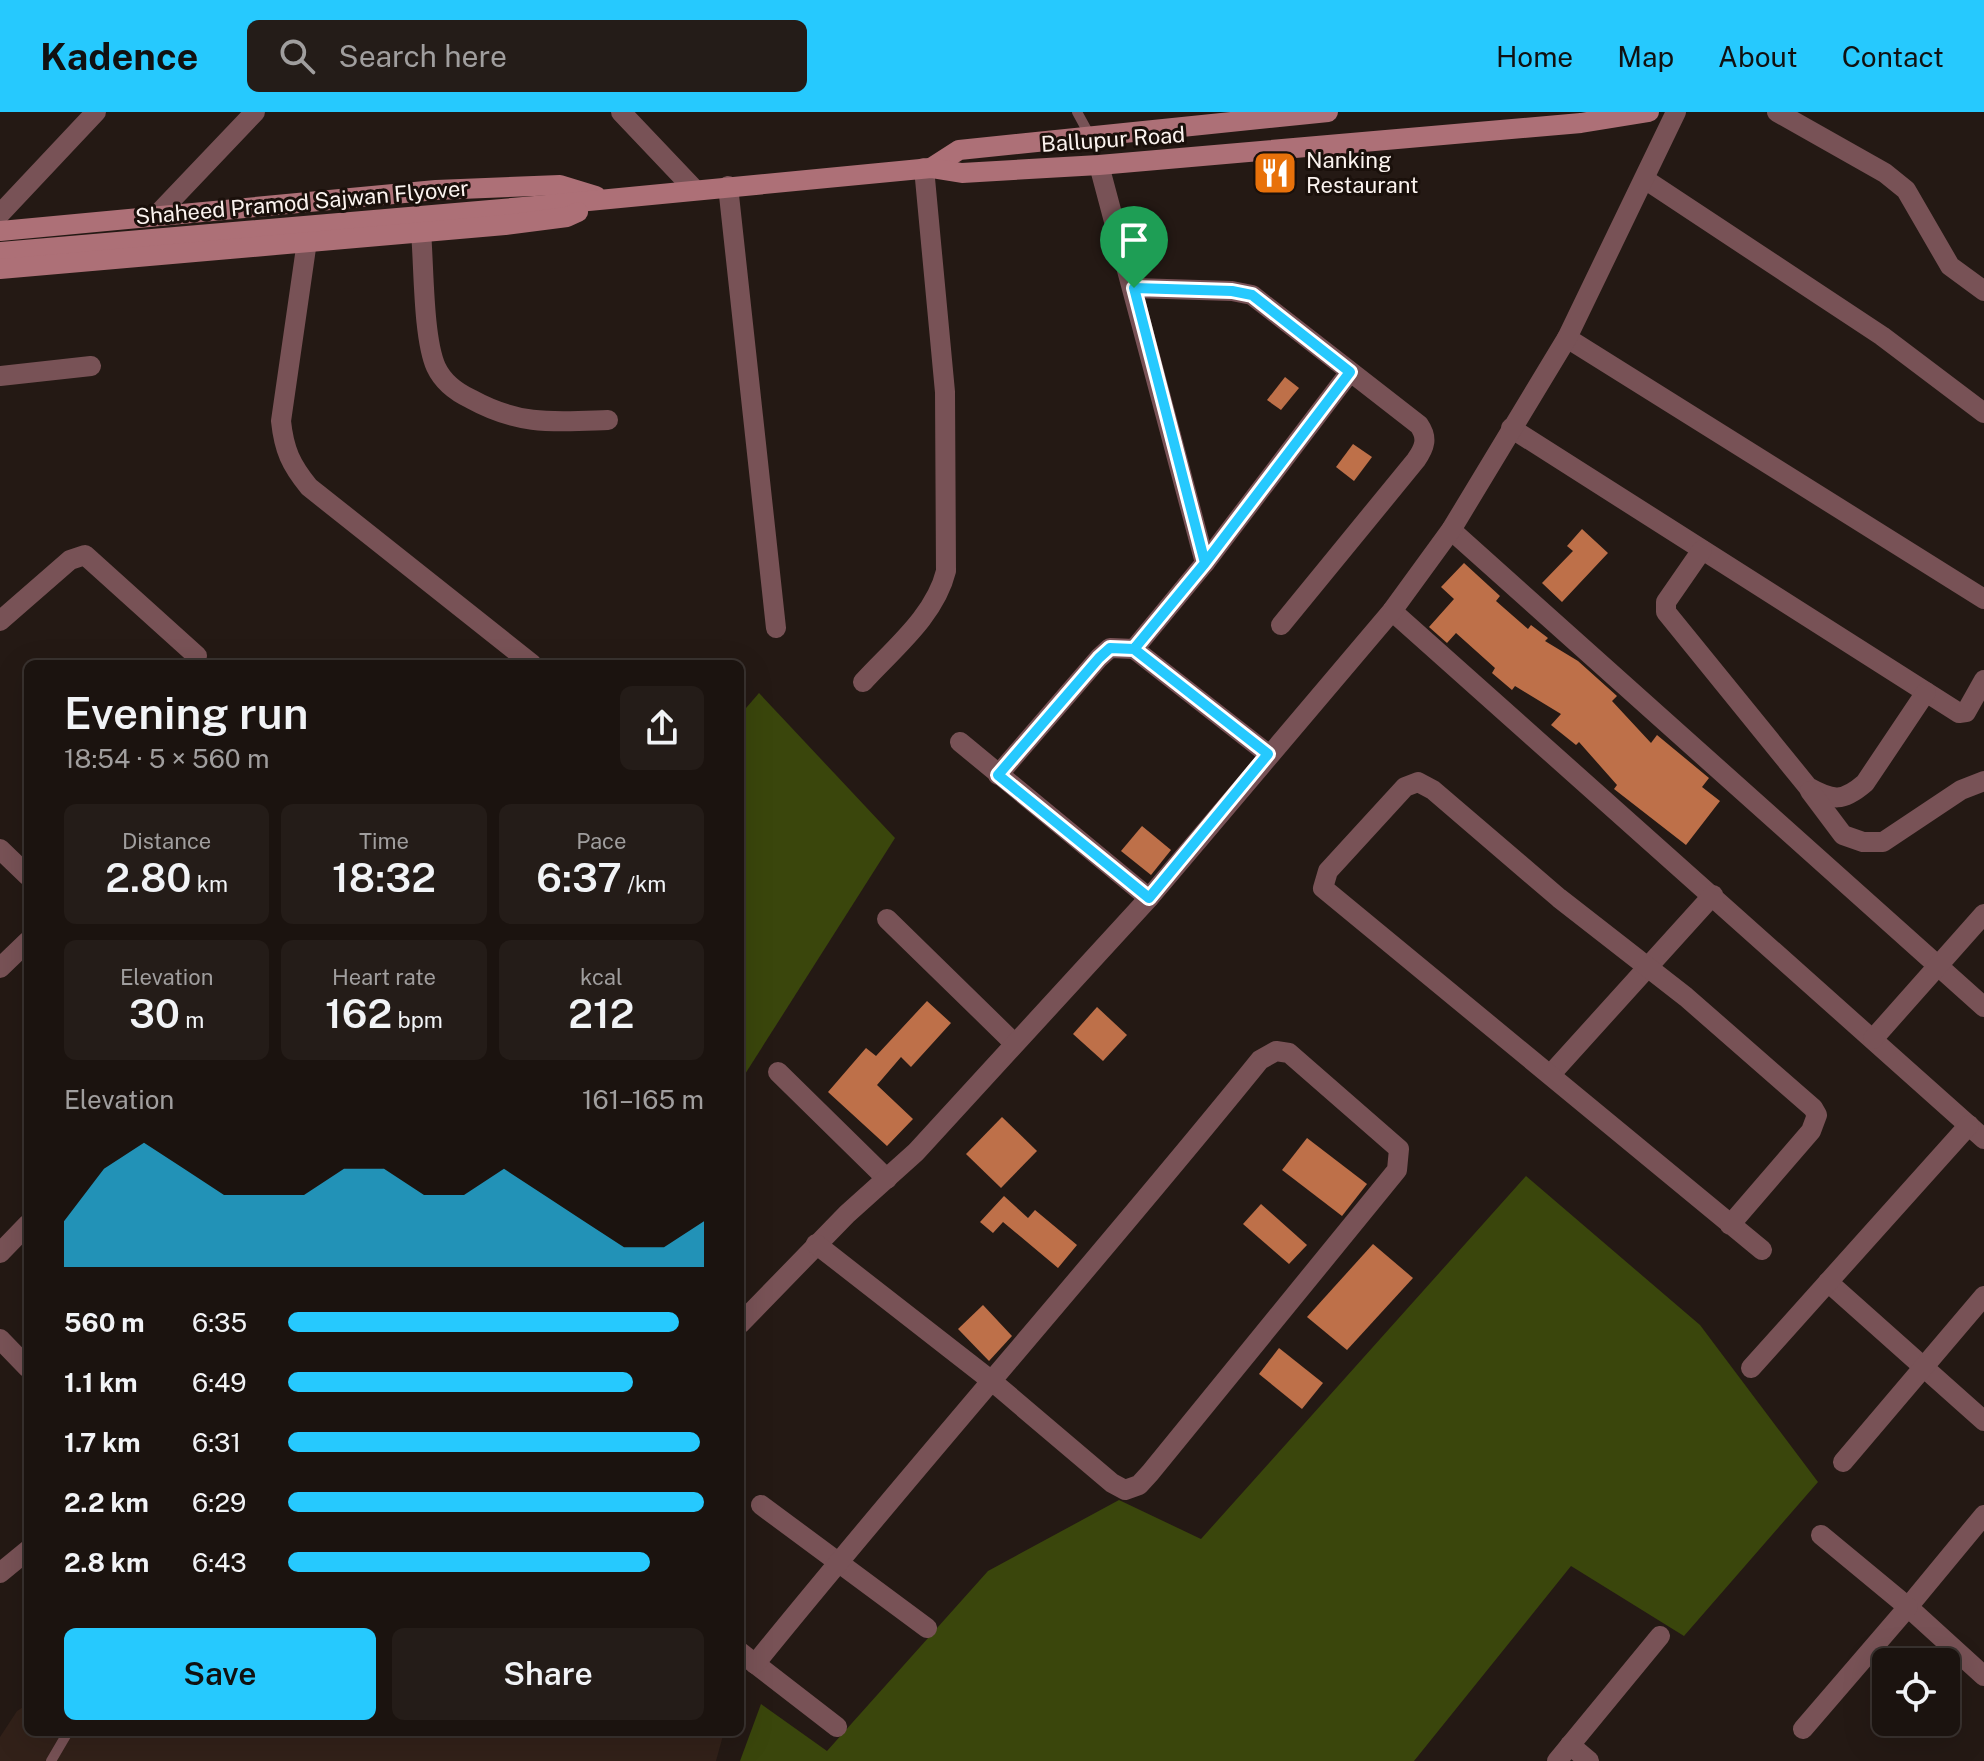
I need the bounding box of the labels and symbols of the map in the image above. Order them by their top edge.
street label: Ballupur Road [1040,121,1186,157]
place label: Nanking Restaurant [1306,147,1419,198]
restaurant icon: Nanking Restaurant [1251,149,1299,197]
street label: Shaheed Pramod Sajwan Flyover [134,174,470,230]
pin [1100,206,1168,288]

